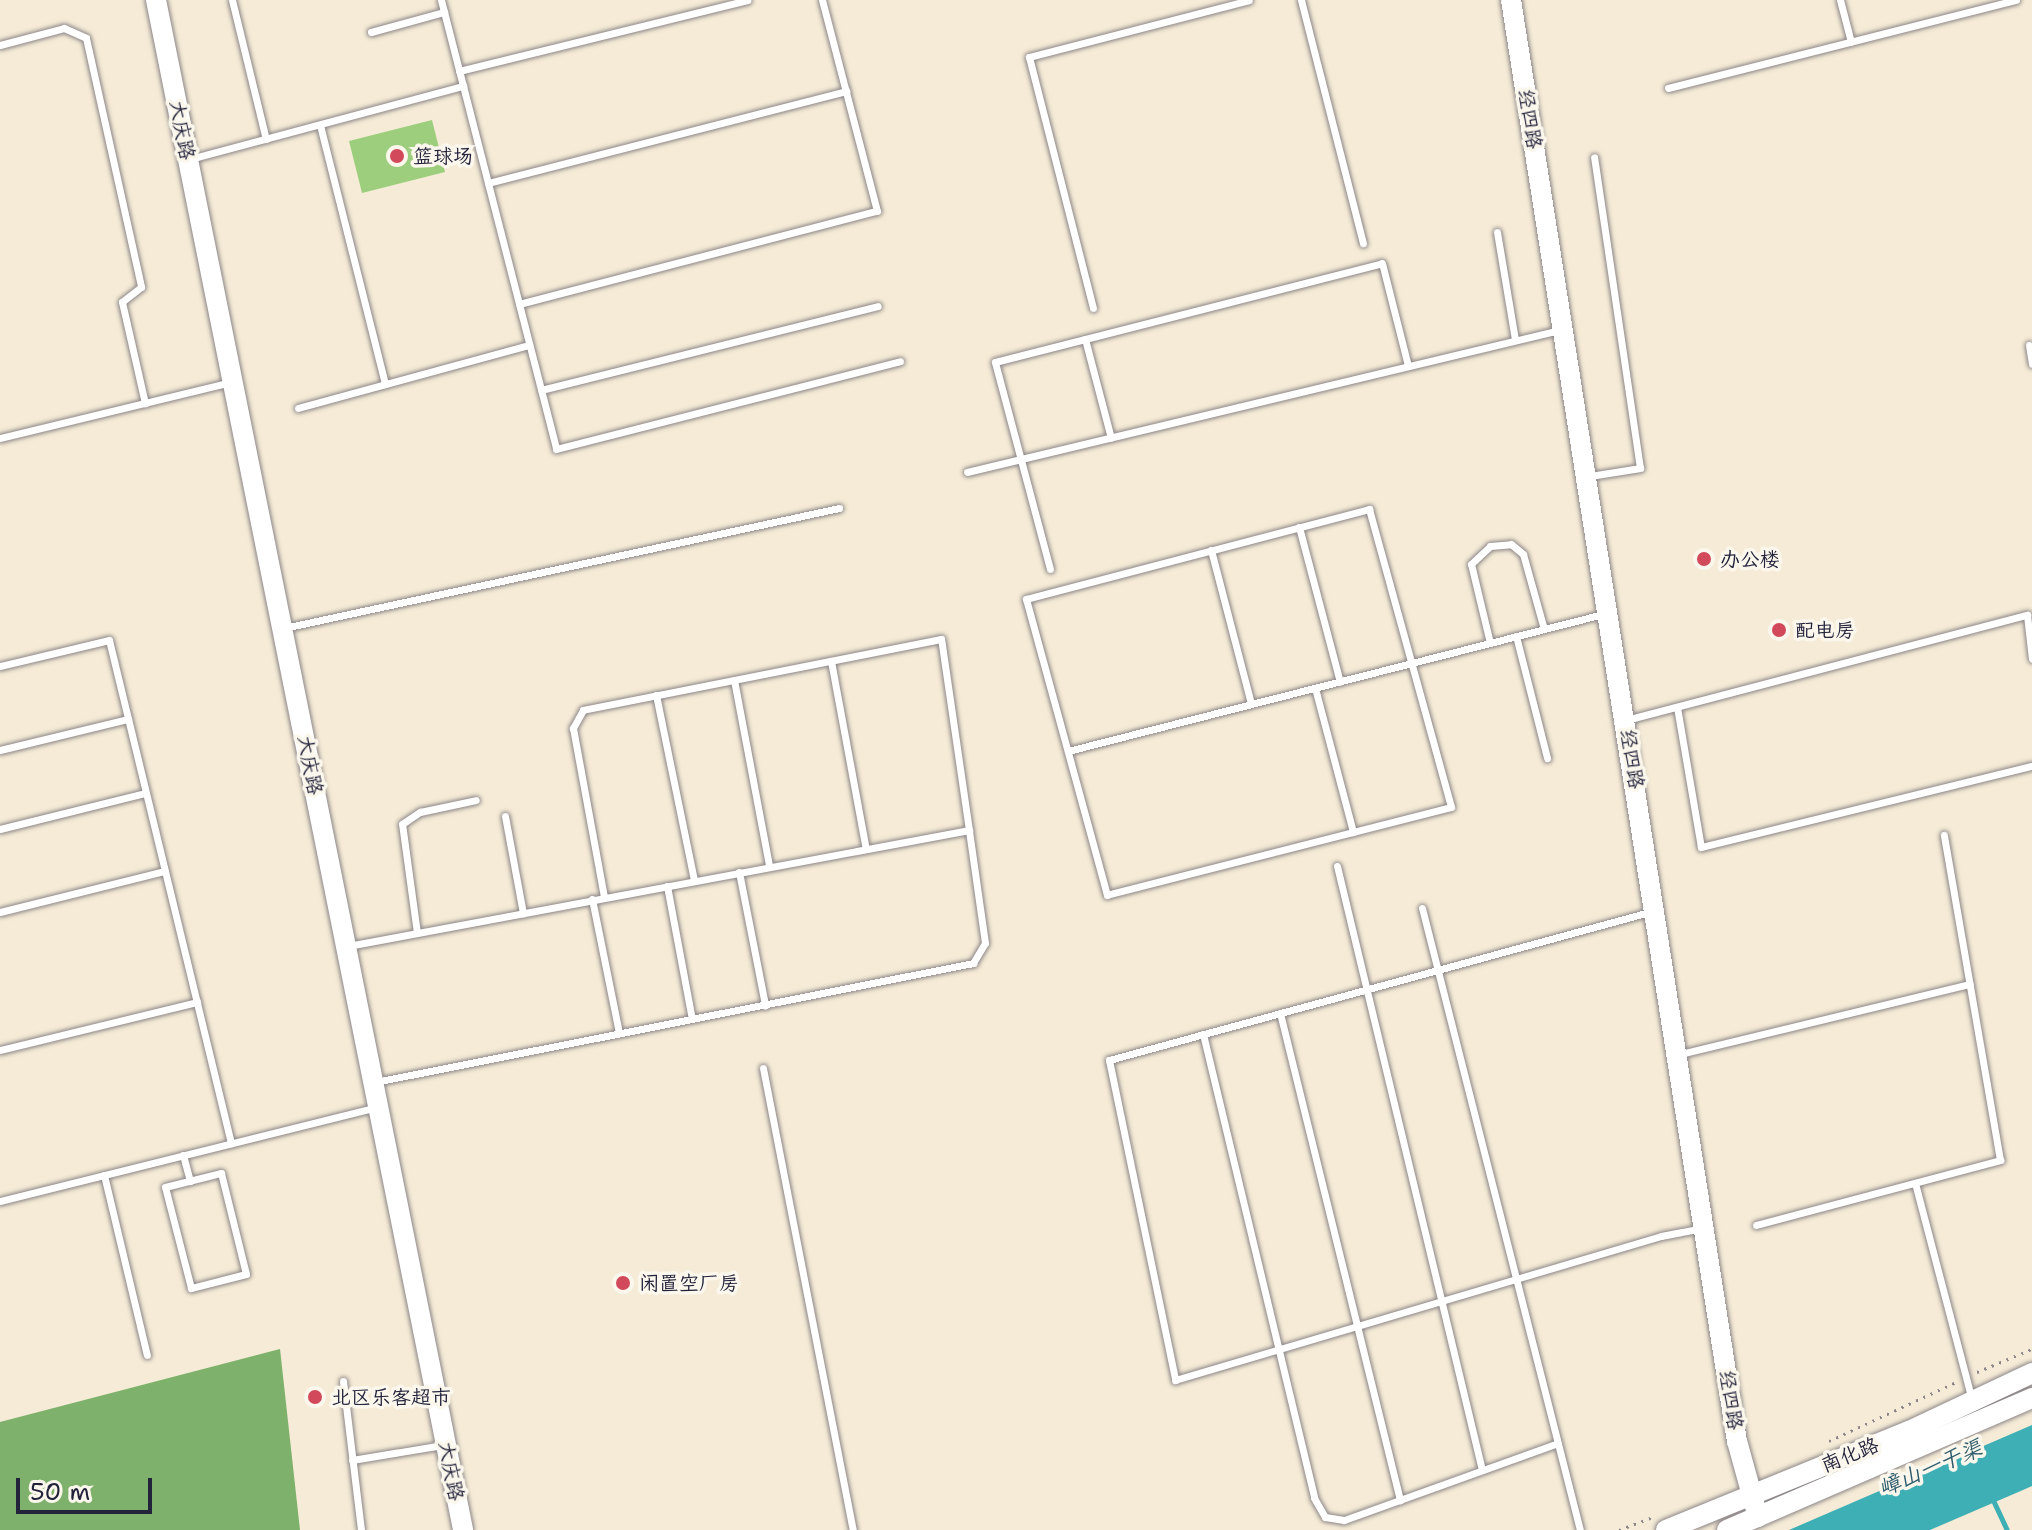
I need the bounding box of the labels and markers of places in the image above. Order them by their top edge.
place label: 篮球场 [413,144,473,168]
marker: 篮球场 [388,147,406,165]
place label: 办公楼 [1720,547,1780,571]
marker: 办公楼 [1695,550,1713,568]
place label: 配电房 [1795,618,1855,642]
marker: 配电房 [1770,621,1788,639]
place label: 闲置空厂房 [639,1271,739,1295]
marker: 闲置空厂房 [614,1274,632,1292]
place label: 北区乐客超市 [331,1385,451,1409]
marker: 北区乐客超市 [306,1388,324,1406]

